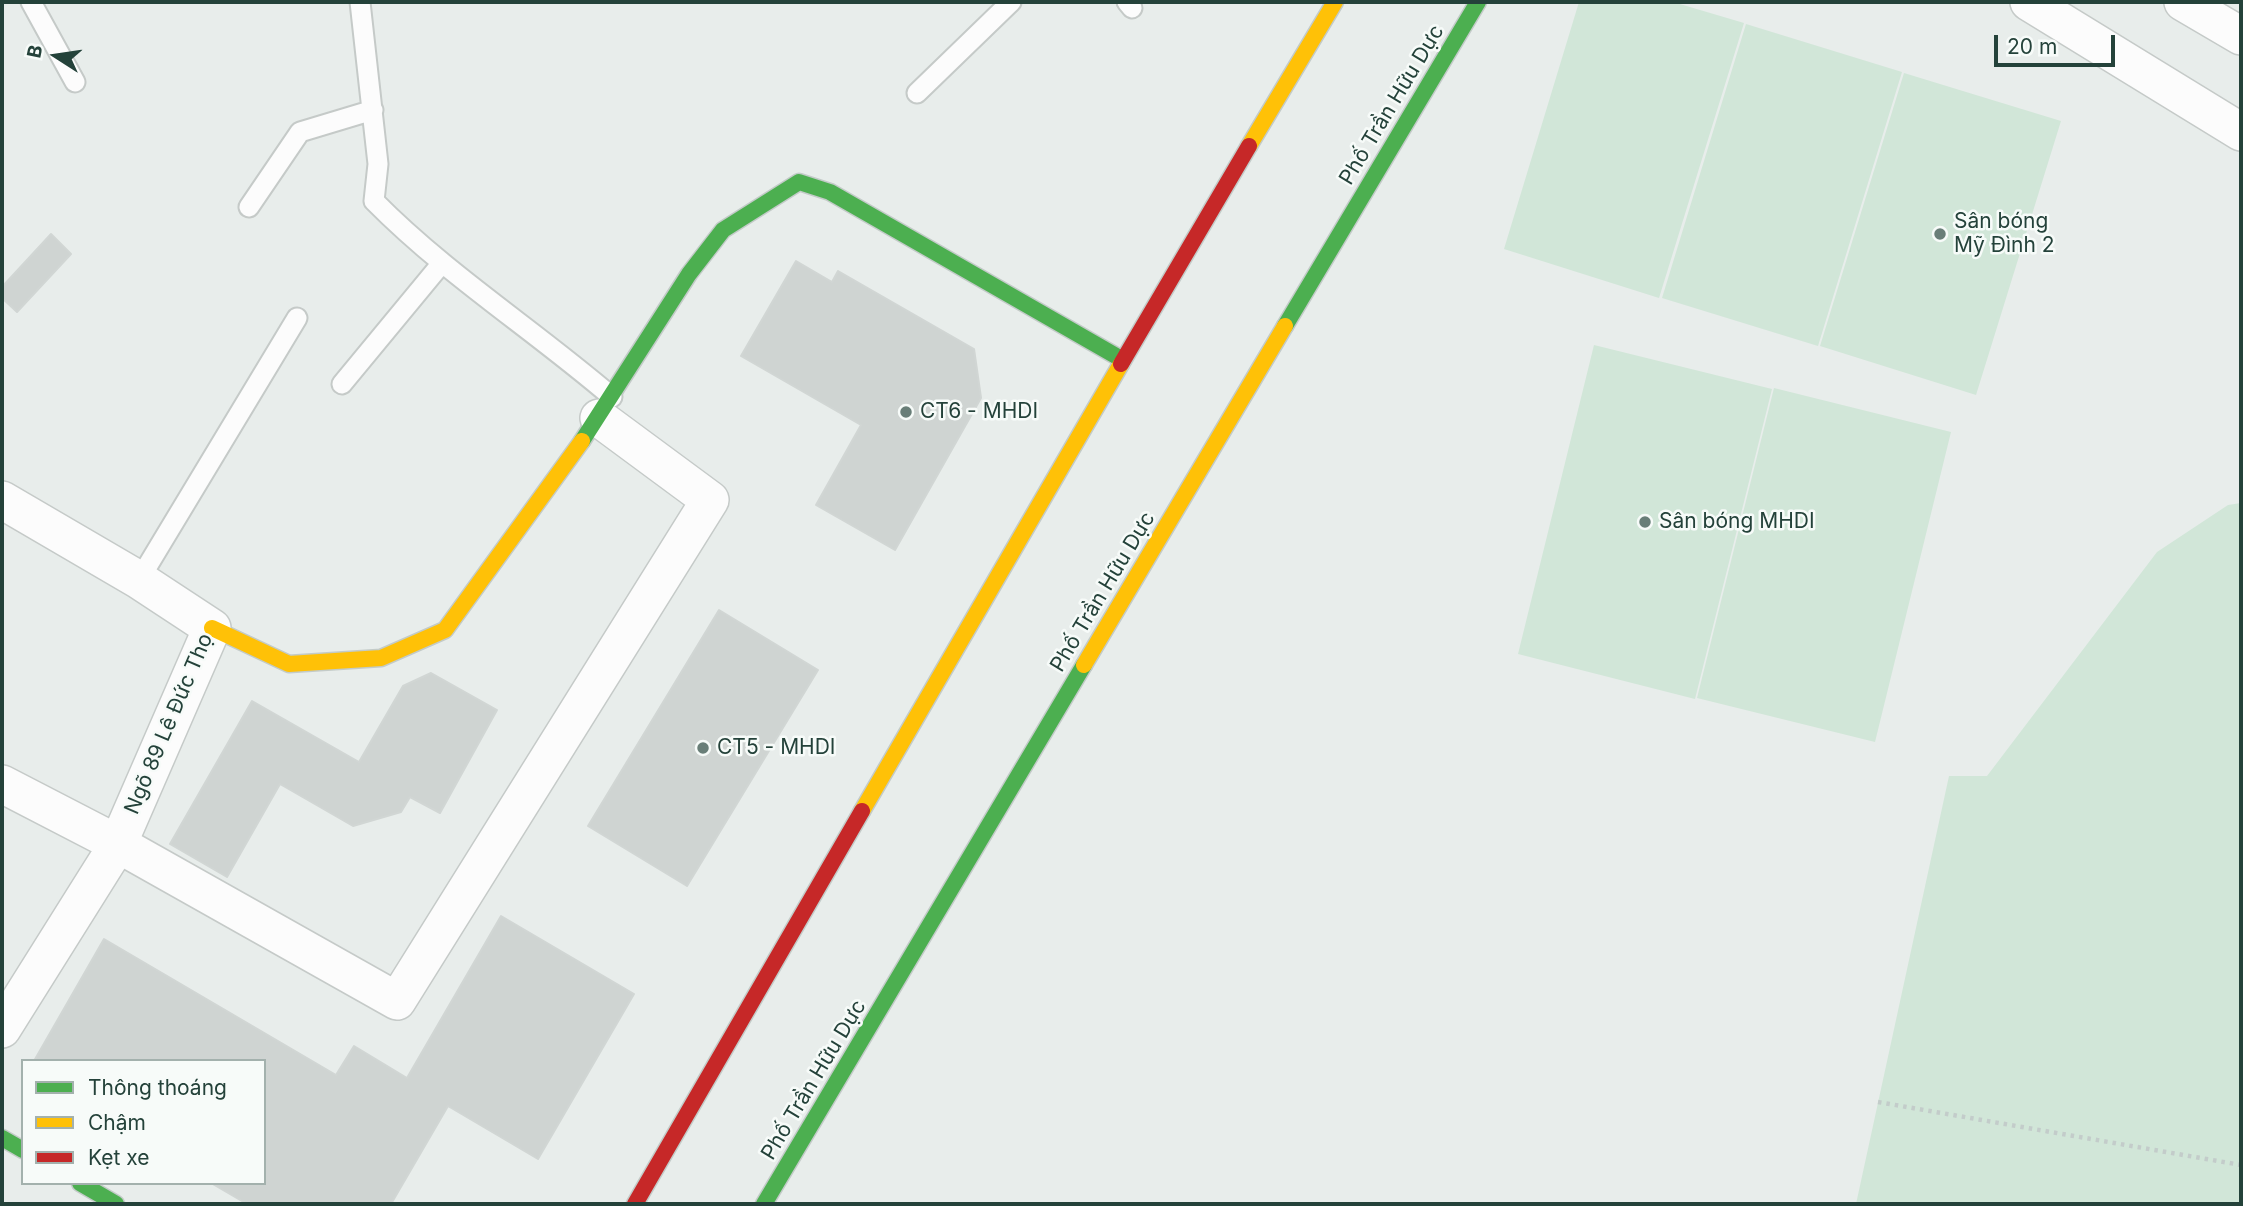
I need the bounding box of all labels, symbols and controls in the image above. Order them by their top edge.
north arrow [21,21,91,91]
street label: Phố Trần Hữu Dực [1334,21,1450,189]
scale bar [1998,21,2119,65]
text: 20 m [2007,34,2057,59]
text: B [22,43,48,60]
place label: Sân bóng Mỹ Đình 2 [1954,209,2055,259]
marker: Sân bóng Mỹ Đình 2 [1932,226,1948,242]
place label: CT6 - MHDI [920,399,1038,425]
marker: CT6 - MHDI [898,404,914,420]
street label: Phố Trần Hữu Dực [1045,508,1161,676]
place label: Sân bóng MHDI [1659,509,1815,535]
marker: Sân bóng MHDI [1637,514,1653,530]
street label: Ngõ 89 Lê Đức Thọ [120,630,218,818]
place label: CT5 - MHDI [717,735,836,761]
marker: CT5 - MHDI [695,740,711,756]
street label: Phố Trần Hữu Dực [756,996,872,1164]
legend [21,1059,266,1185]
text: Thông thoáng [88,1075,227,1100]
text: Chậm [88,1110,146,1135]
text: Kẹt xe [88,1145,150,1170]

